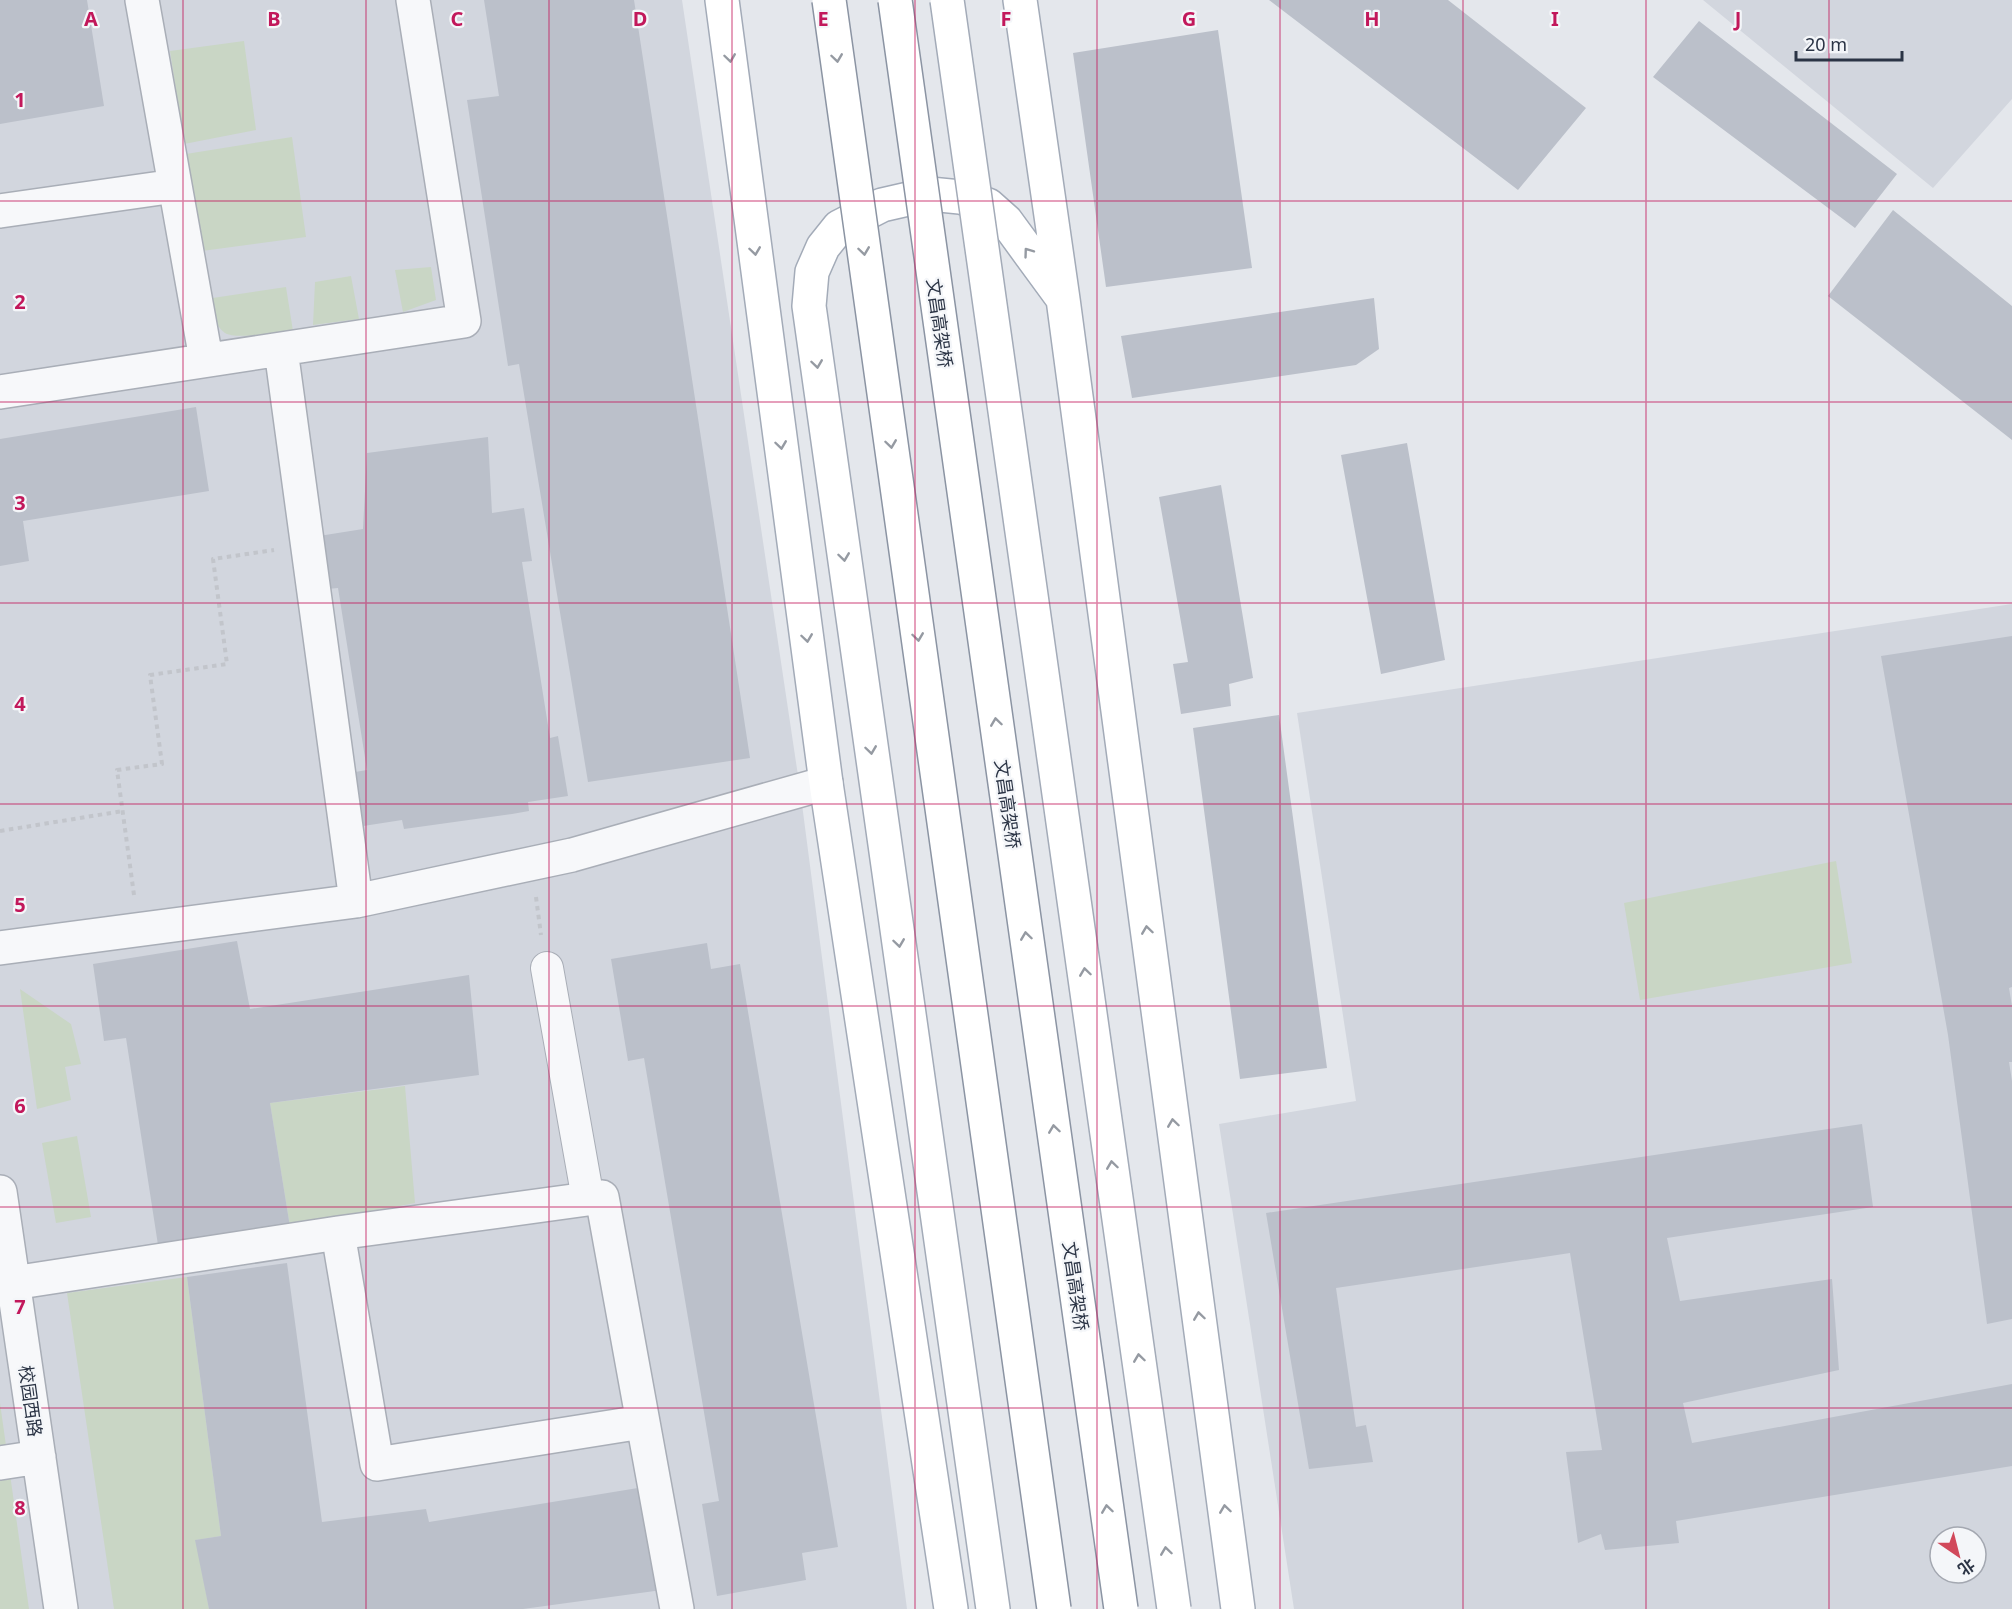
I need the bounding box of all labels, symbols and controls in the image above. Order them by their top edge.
text: A [84,5,98,32]
text: B [267,5,281,32]
text: C [451,5,464,32]
text: D [633,5,647,32]
text: E [817,5,829,32]
text: F [1001,5,1011,32]
text: G [1182,5,1196,32]
text: H [1364,5,1380,32]
text: I [1551,5,1559,32]
text: J [1733,5,1741,32]
scale bar [1796,24,1902,62]
text: 20 m [1805,32,1847,56]
one-way arrow [723,53,735,63]
one-way arrow [830,53,843,63]
text: 1 [14,86,26,113]
one-way arrow [857,246,870,256]
one-way arrow [749,247,761,256]
one-way arrow [1024,248,1035,259]
street label: 文昌高架桥 [922,277,958,369]
text: 2 [14,288,26,315]
one-way arrow [810,359,823,369]
one-way arrow [774,440,787,449]
one-way arrow [885,440,897,449]
text: 3 [14,489,26,516]
one-way arrow [838,552,850,562]
one-way arrow [800,633,812,642]
one-way arrow [912,633,924,642]
text: 4 [14,690,26,717]
one-way arrow [991,718,1003,727]
one-way arrow [865,746,877,755]
street label: 文昌高架桥 [990,758,1026,850]
text: 5 [14,891,26,918]
one-way arrow [1142,925,1154,934]
one-way arrow [1021,931,1033,941]
one-way arrow [892,939,904,948]
one-way arrow [1080,967,1092,976]
text: 6 [14,1092,26,1119]
one-way arrow [1167,1118,1180,1127]
one-way arrow [1048,1125,1060,1134]
one-way arrow [1107,1160,1119,1169]
street label: 文昌高架桥 [1058,1240,1094,1332]
text: 7 [14,1293,26,1320]
one-way arrow [1193,1312,1206,1321]
one-way arrow [1134,1353,1146,1363]
street label: 校园西路 [14,1364,48,1438]
text: 8 [14,1494,26,1521]
one-way arrow [1101,1505,1113,1514]
one-way arrow [1219,1505,1232,1514]
north arrow [1928,1525,1988,1585]
one-way arrow [1161,1546,1173,1556]
text: 北 [1954,1554,1979,1581]

